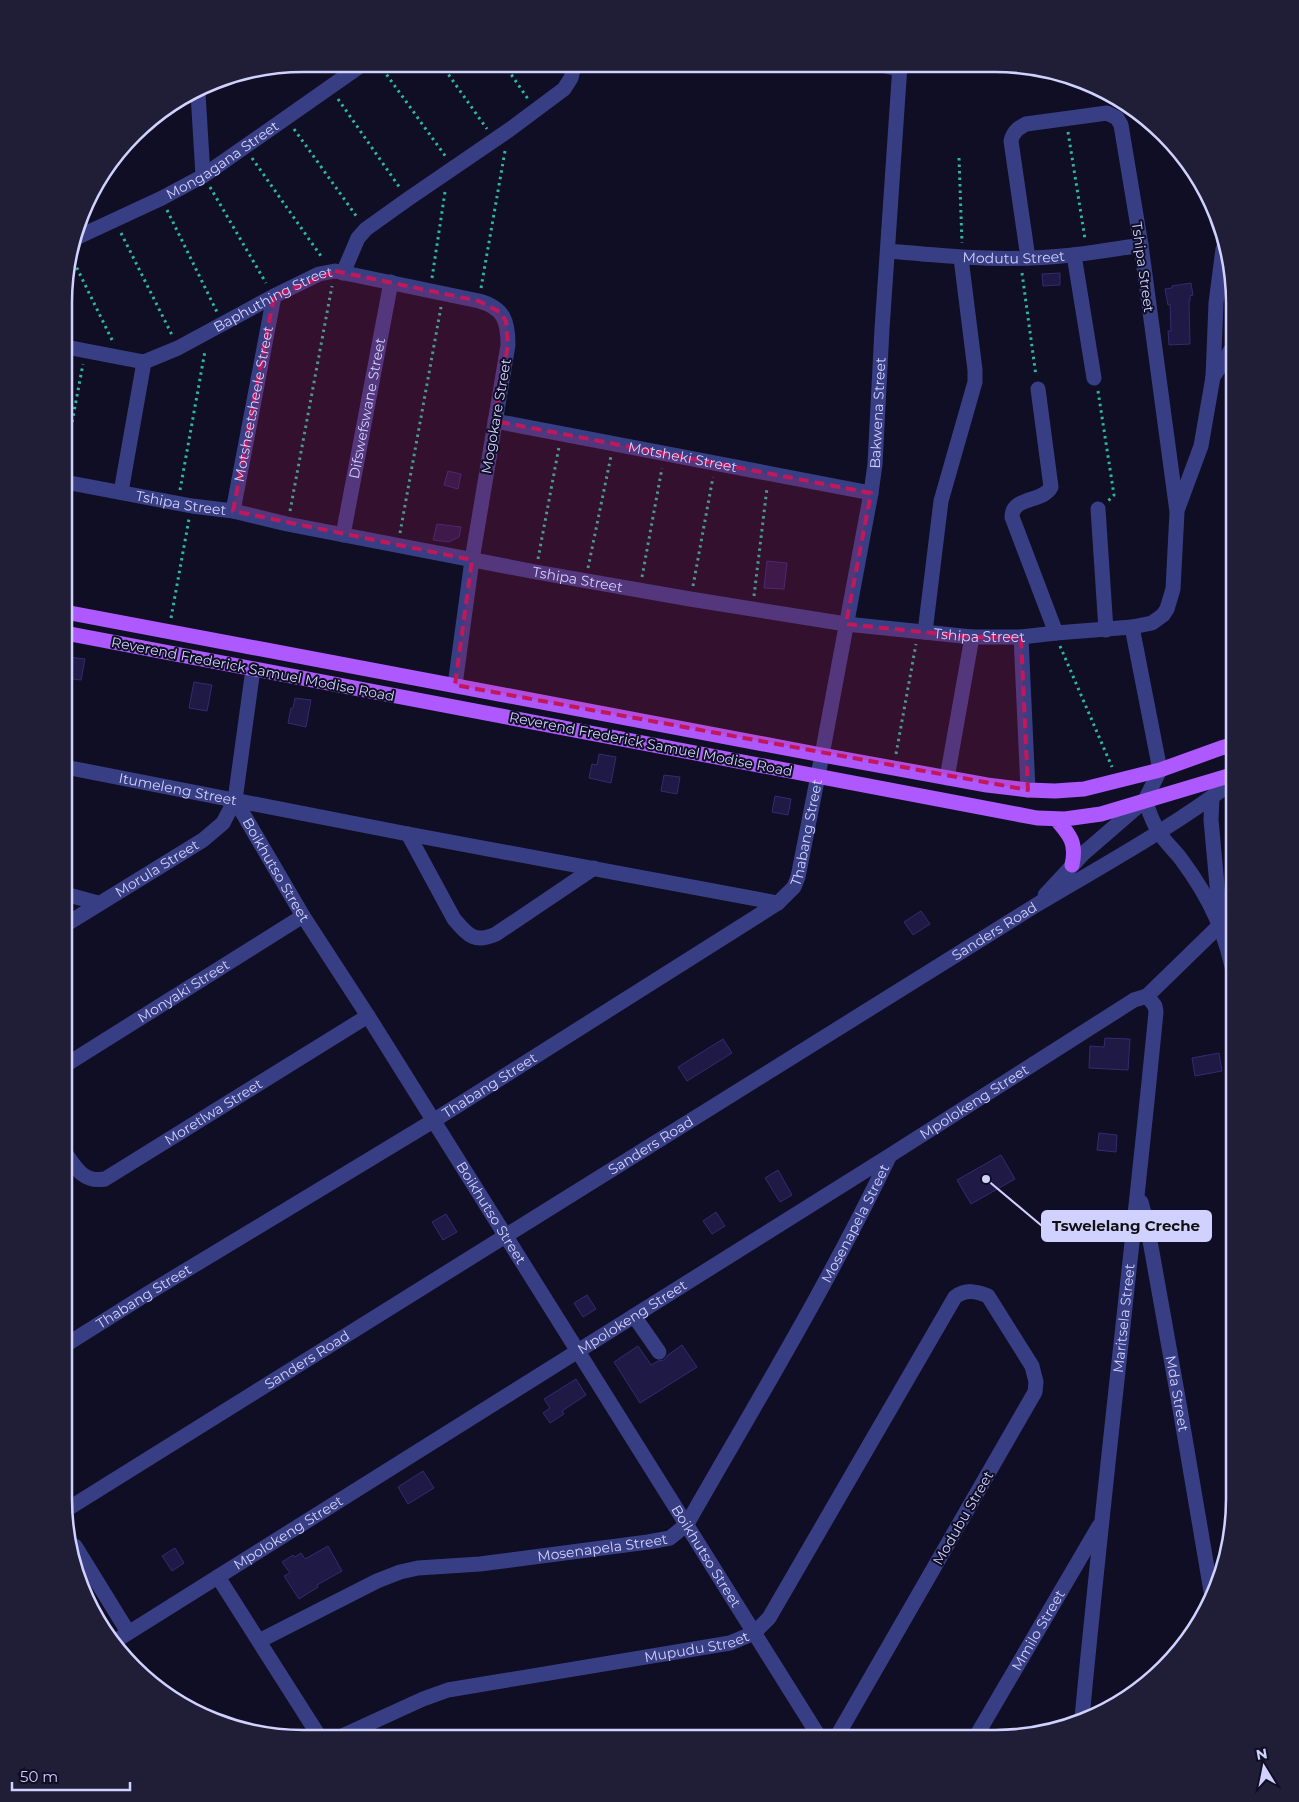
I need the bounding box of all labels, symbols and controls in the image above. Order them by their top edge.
street label: Mongagana Street [163,117,282,203]
street label: Tshipa Street [1128,221,1158,314]
street label: Modutu Street [962,247,1066,267]
street label: Baphuthing Street [210,263,334,336]
street label: Motsheetsheele Street [230,324,277,483]
street label: Difswefswane Street [345,336,389,480]
street label: Mogokare Street [477,357,515,475]
street label: Bakwena Street [866,357,890,469]
street label: Motsheki Street [626,438,739,476]
street label: Tshipa Street [134,487,228,519]
street label: Tshipa Street [531,563,625,596]
street label: Tshipa Street [933,624,1026,646]
street label: Reverend Frederick Samuel Modise Road [110,633,396,705]
street label: Reverend Frederick Samuel Modise Road [508,708,794,780]
street label: Itumeleng Street [117,769,239,809]
street label: Thabang Street [786,777,826,889]
street label: Boikhutso Street [238,815,314,926]
street label: Morula Street [112,836,203,901]
street label: Sanders Road [948,898,1040,964]
street label: Monyaki Street [134,955,233,1027]
street label: Thabang Street [439,1049,540,1122]
street label: Mpolokeng Street [916,1060,1032,1143]
street label: Moretlwa Street [161,1075,266,1149]
street label: Sanders Road [605,1112,697,1179]
street label: Boikhutso Street [452,1158,530,1268]
street label: Mosenapela Street [817,1161,893,1286]
callout: Tswelelang Creche [1042,1211,1211,1241]
text: Tswelelang Creche [1052,1216,1200,1235]
street label: Thabang Street [93,1260,195,1333]
street label: Maritsela Street [1109,1262,1139,1374]
street label: Mpolokeng Street [574,1276,691,1358]
street label: Sanders Road [261,1326,353,1393]
street label: Mda Street [1162,1354,1193,1433]
street label: Modubu Street [929,1467,997,1568]
street label: Mpolokeng Street [230,1491,347,1574]
street label: Boikhutso Street [667,1501,745,1611]
street label: Mosenapela Street [536,1530,669,1565]
street label: Mmilo Street [1007,1586,1069,1674]
street label: Mupudu Street [643,1627,752,1666]
north arrow [1239,1742,1289,1792]
text: N [1255,1744,1269,1764]
scale bar [12,1760,130,1792]
text: 50 m [20,1767,58,1786]

